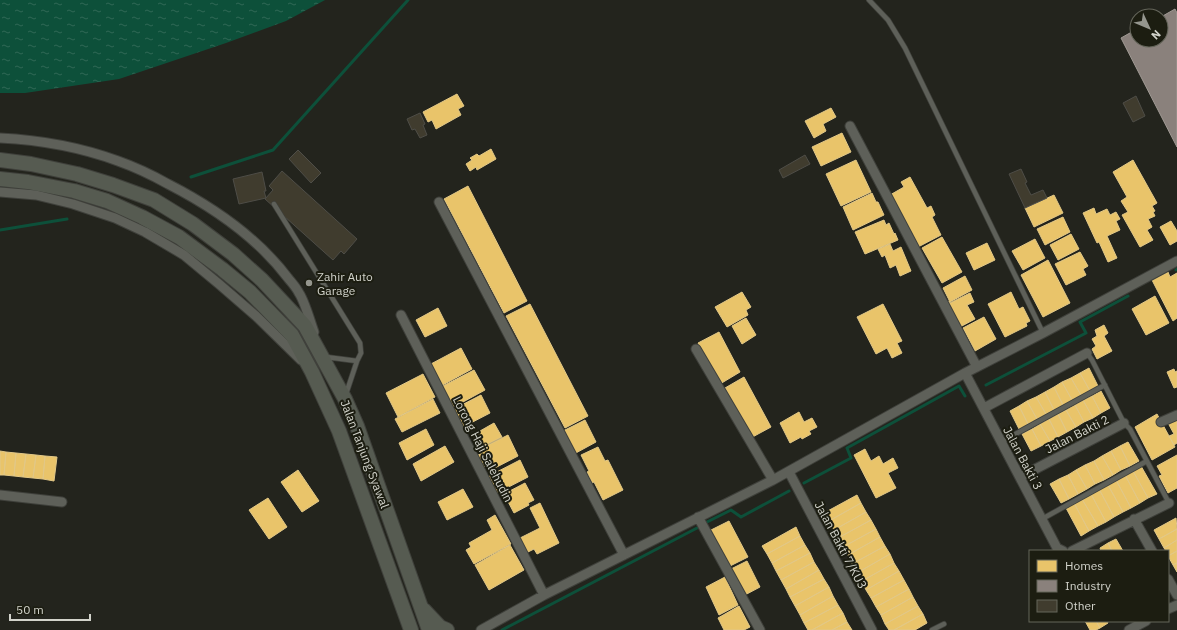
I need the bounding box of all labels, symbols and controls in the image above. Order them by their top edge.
north arrow [1129,8,1169,48]
text: N [1148,27,1164,43]
place label: Zahir Auto Garage [317,269,373,298]
marker: Zahir Auto Garage [304,278,314,288]
street label: Lorong Haji Salehudin [450,393,516,505]
street label: Jalan Tanjung Syawal [337,398,393,510]
street label: Jalan Bakti 2 [1043,412,1111,456]
street label: Jalan Bakti 3 [1000,424,1046,492]
street label: Jalan Bakti 7/KU3 [812,499,870,591]
legend [1029,550,1169,622]
text: Homes [1065,558,1103,573]
text: Industry [1065,578,1111,593]
scale bar [10,596,90,622]
text: Other [1065,598,1096,613]
text: 50 m [16,602,44,617]

